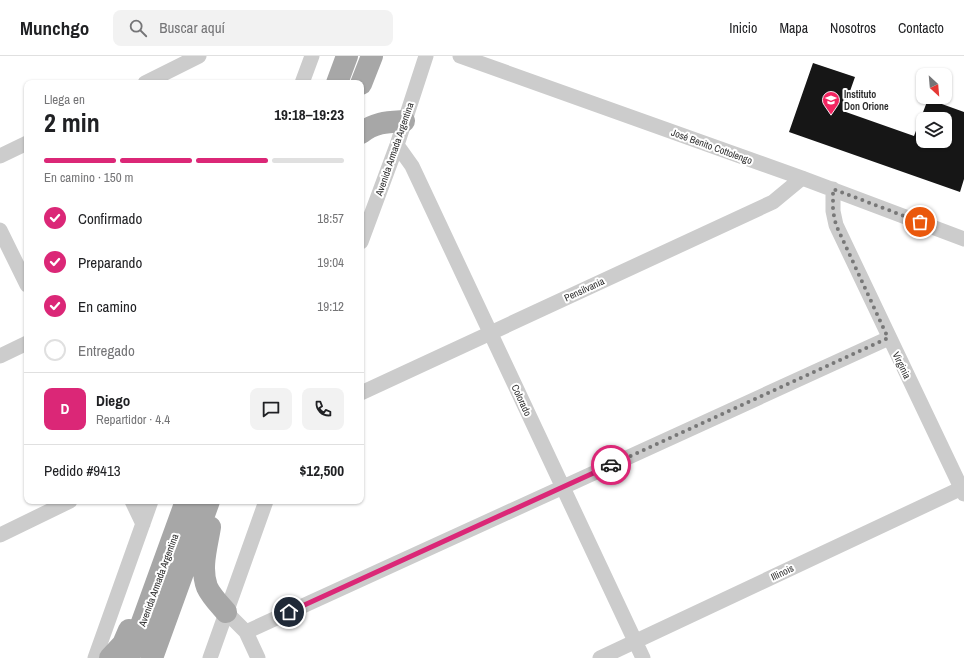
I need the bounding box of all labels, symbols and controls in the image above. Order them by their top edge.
search box [113,10,393,46]
text: Munchgo [20,15,89,41]
icon: search [127,17,149,39]
text: Buscar aquí [159,17,225,38]
text: Inicio [729,19,757,37]
text: Mapa [779,19,808,37]
text: Nosotros [830,19,876,37]
text: Contacto [898,19,944,37]
north arrow [916,68,952,104]
map controls [916,68,952,148]
place label: Instituto Don Orione [844,88,889,113]
school or university icon: Instituto Don Orione [821,90,841,115]
text: Llega en [44,91,85,108]
street label: Avenida Armada Argentina [372,100,417,199]
text: 19:18–19:23 [274,104,344,125]
text: 2 min [44,105,100,140]
button: layers [916,112,952,148]
street label: José Benito Cottolengo [670,126,755,167]
text: En camino · 150 m [44,169,133,186]
pin [903,205,937,239]
icon: check [44,207,66,229]
text: Confirmado [78,208,142,229]
text: 18:57 [317,210,344,227]
icon: bag [909,211,931,233]
icon: check [44,251,66,273]
text: Preparando [78,252,142,273]
text: 19:04 [317,254,344,271]
street label: Pensilvania [562,274,607,304]
icon: check [44,295,66,317]
text: En camino [78,296,137,317]
text: 19:12 [317,298,344,315]
text: Entregado [78,340,135,361]
street label: Virginia [889,350,914,381]
street label: Colorado [509,382,535,418]
button: chat [250,388,292,430]
button: phone [302,388,344,430]
text: Diego [96,390,130,411]
text: D [61,398,69,419]
text: Repartidor · 4.4 [96,411,170,428]
courier [591,445,631,485]
icon: car [600,454,622,476]
text: Pedido #9413 [44,460,121,481]
text: $12,500 [300,460,344,481]
street label: Avenida Armada Argentina [135,532,181,629]
street label: Illinois [769,562,796,583]
pin [272,595,306,629]
icon: home [278,601,300,623]

